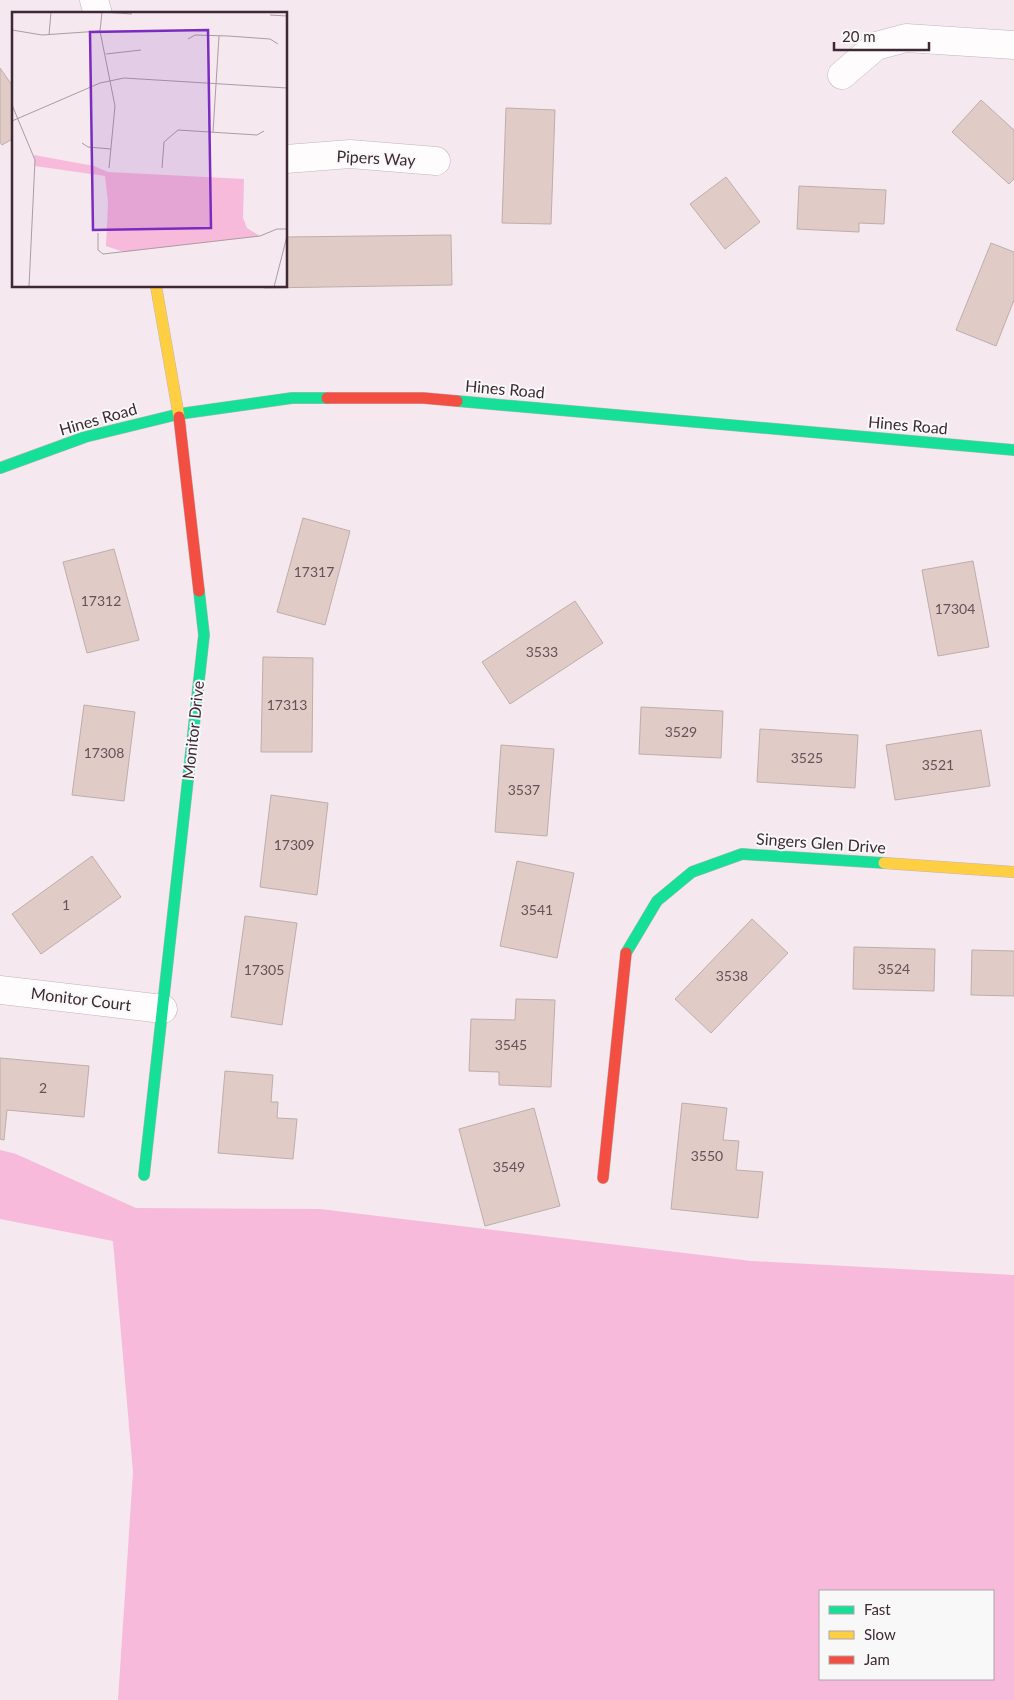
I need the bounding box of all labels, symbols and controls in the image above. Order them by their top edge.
inset map [12,12,288,288]
scale bar [834,20,929,52]
text: 20 m [842,27,876,45]
street label: Pipers Way [336,146,417,169]
street label: Hines Road [464,376,546,401]
street label: Hines Road [57,398,139,439]
street label: Hines Road [867,412,949,437]
house number: 17317 [294,563,334,580]
house number: 17312 [81,592,121,609]
house number: 17304 [935,600,975,617]
house number: 3533 [526,643,558,660]
street label: Monitor Drive [178,680,207,780]
house number: 17313 [267,696,307,713]
house number: 3529 [665,723,697,740]
house number: 17308 [84,744,124,761]
house number: 3525 [791,749,823,766]
house number: 3521 [922,756,954,773]
house number: 3537 [508,781,540,798]
street label: Singers Glen Drive [756,828,886,857]
house number: 17309 [274,836,314,853]
house number: 1 [62,896,70,913]
house number: 3541 [521,901,553,918]
house number: 3524 [878,960,910,977]
house number: 17305 [244,961,284,978]
house number: 3538 [716,967,748,984]
street label: Monitor Court [30,983,133,1014]
house number: 3545 [495,1036,527,1053]
house number: 2 [39,1079,47,1096]
house number: 3550 [691,1147,723,1164]
house number: 3549 [493,1158,525,1175]
legend [819,1590,994,1680]
text: Fast [864,1600,891,1618]
text: Slow [864,1625,896,1643]
text: Jam [864,1650,890,1668]

